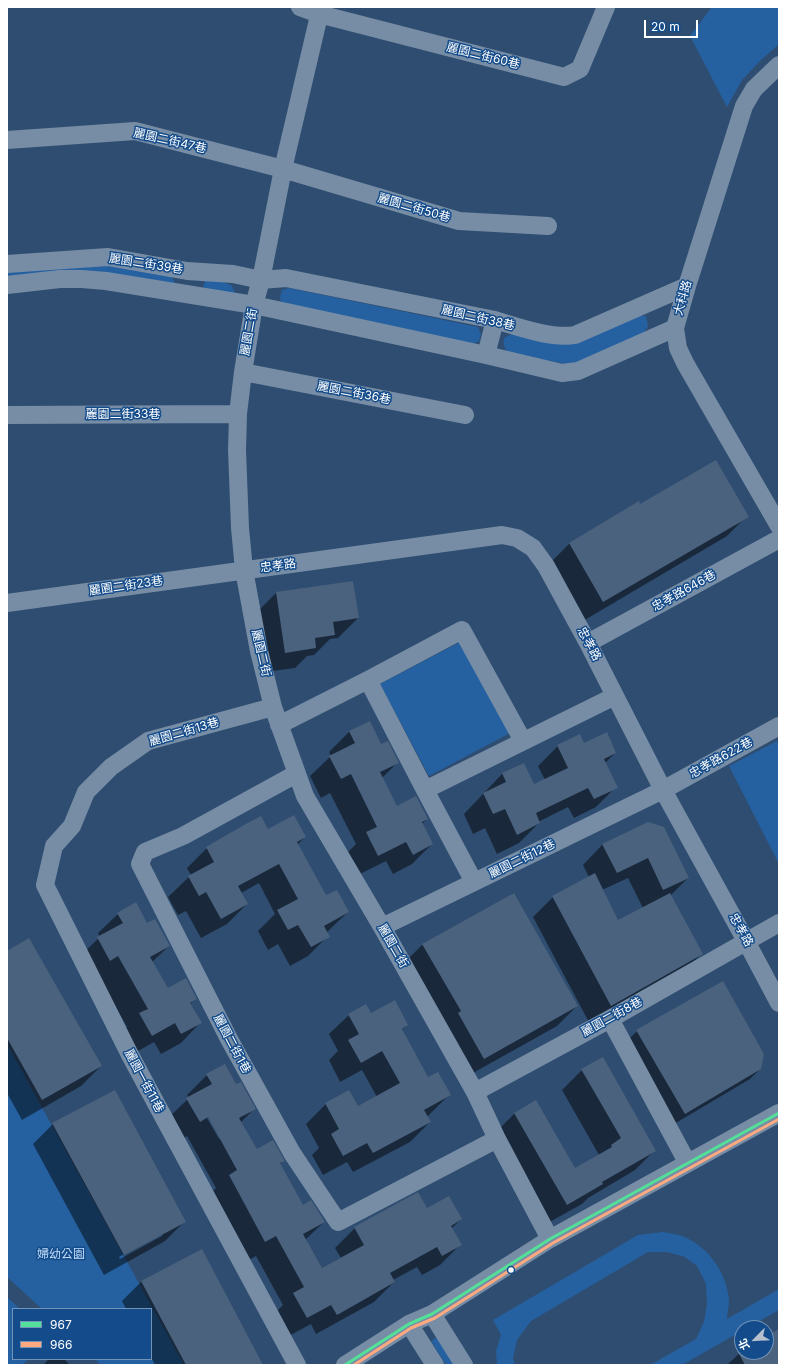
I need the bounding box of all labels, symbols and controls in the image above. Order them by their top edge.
scale bar [646,12,700,38]
text: 20 m [651,19,680,34]
street label: 麗園二街60巷 [445,40,521,72]
street label: 麗園二街47巷 [132,126,208,156]
street label: 麗園二街50巷 [376,191,452,225]
street label: 麗園二街39巷 [108,251,184,277]
street label: 大科路 [671,279,695,317]
street label: 麗園二街38巷 [440,303,516,333]
street label: 麗園二街 [238,307,260,357]
street label: 麗園二街36巷 [316,379,392,407]
street label: 麗園二街33巷 [86,407,160,421]
street label: 忠孝路 [259,556,297,576]
street label: 忠孝路646巷 [650,568,718,614]
street label: 麗園二街23巷 [88,574,164,598]
street label: 忠孝路 [574,625,604,663]
street label: 麗園二街 [249,628,273,678]
street label: 麗園二街13巷 [147,715,221,749]
street label: 忠孝路622巷 [687,735,755,781]
street label: 麗園二街12巷 [486,837,558,881]
street label: 忠孝路 [726,911,756,949]
street label: 麗園二街 [375,922,411,970]
street label: 麗園二街8巷 [579,994,645,1040]
street label: 麗園二街1巷 [210,1012,254,1076]
street label: 麗園一街11巷 [121,1047,167,1115]
park label: 婦幼公園 [37,1247,85,1261]
unlabelled marker [506,1265,516,1275]
legend [12,1308,152,1360]
text: 967 [50,1317,72,1332]
north arrow [734,1320,774,1360]
text: 966 [50,1337,72,1352]
text: 北 [735,1337,753,1352]

